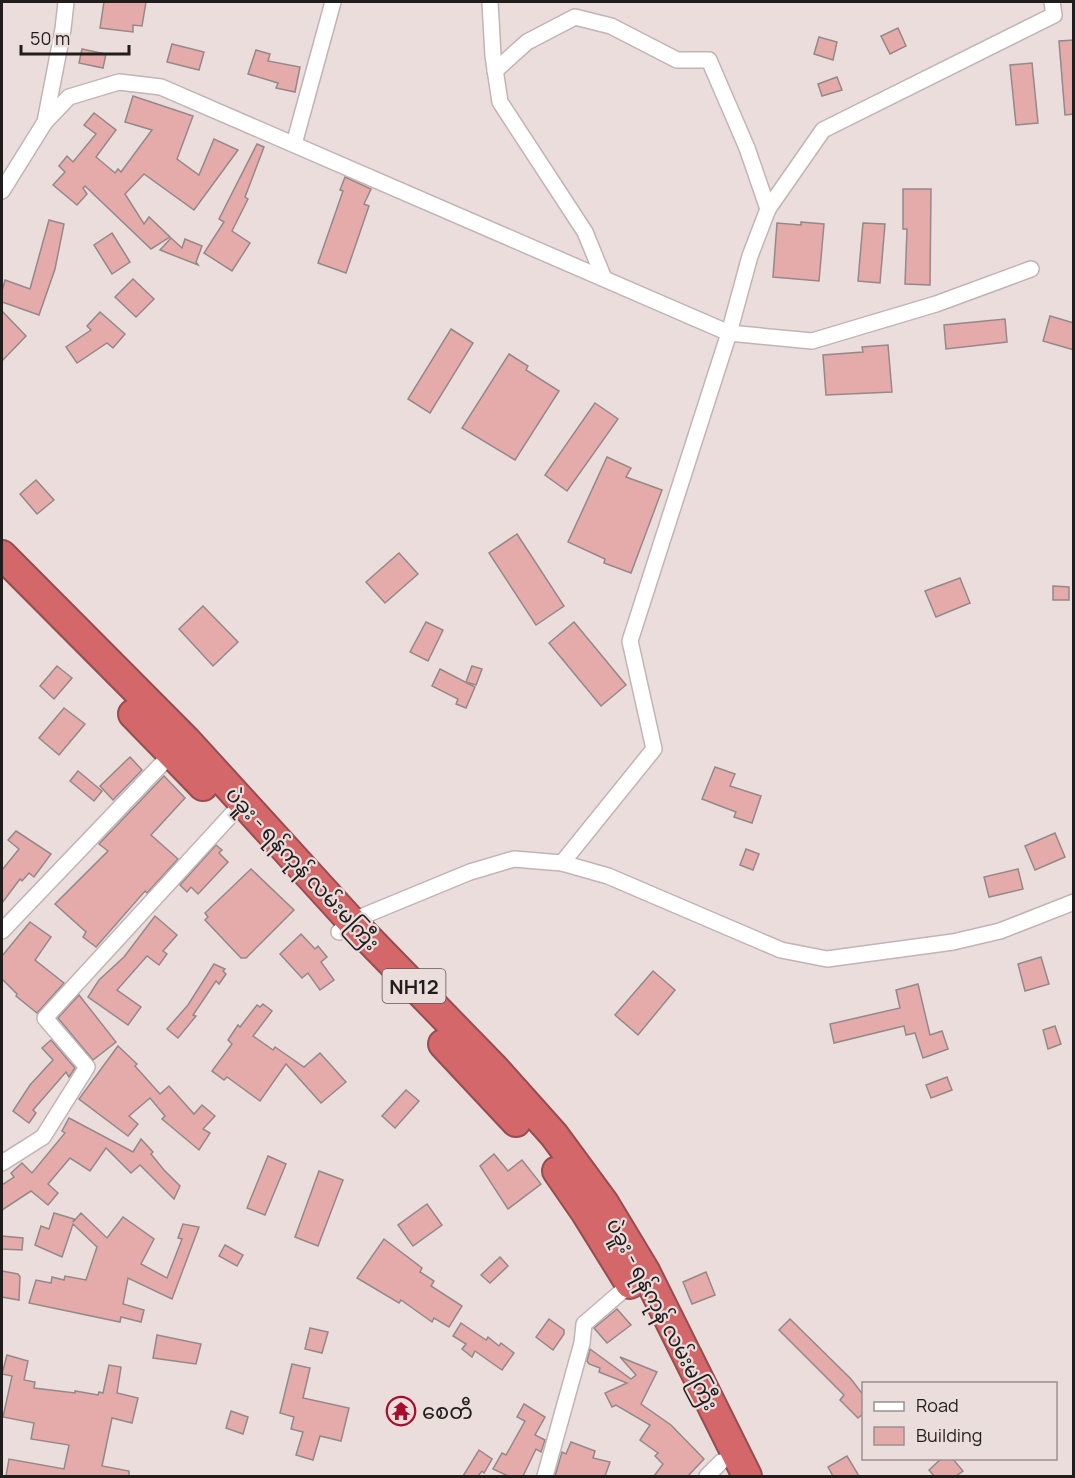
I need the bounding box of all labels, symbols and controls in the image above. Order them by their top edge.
scale bar [21,18,129,56]
text: 50 m [30,26,70,50]
street label: ပဲခူး - ရန်ကုန် လမ်းမကြီး [217,779,387,959]
road number: NH12 [382,969,446,1003]
street label: ပဲခူး - ရန်ကုန် လမ်းမကြီး [597,1212,726,1417]
legend [862,1382,1057,1460]
text: Road [916,1393,959,1417]
temple icon: စေတီ [385,1395,417,1427]
place label: စေတီ [422,1396,473,1425]
text: Building [916,1423,982,1447]

